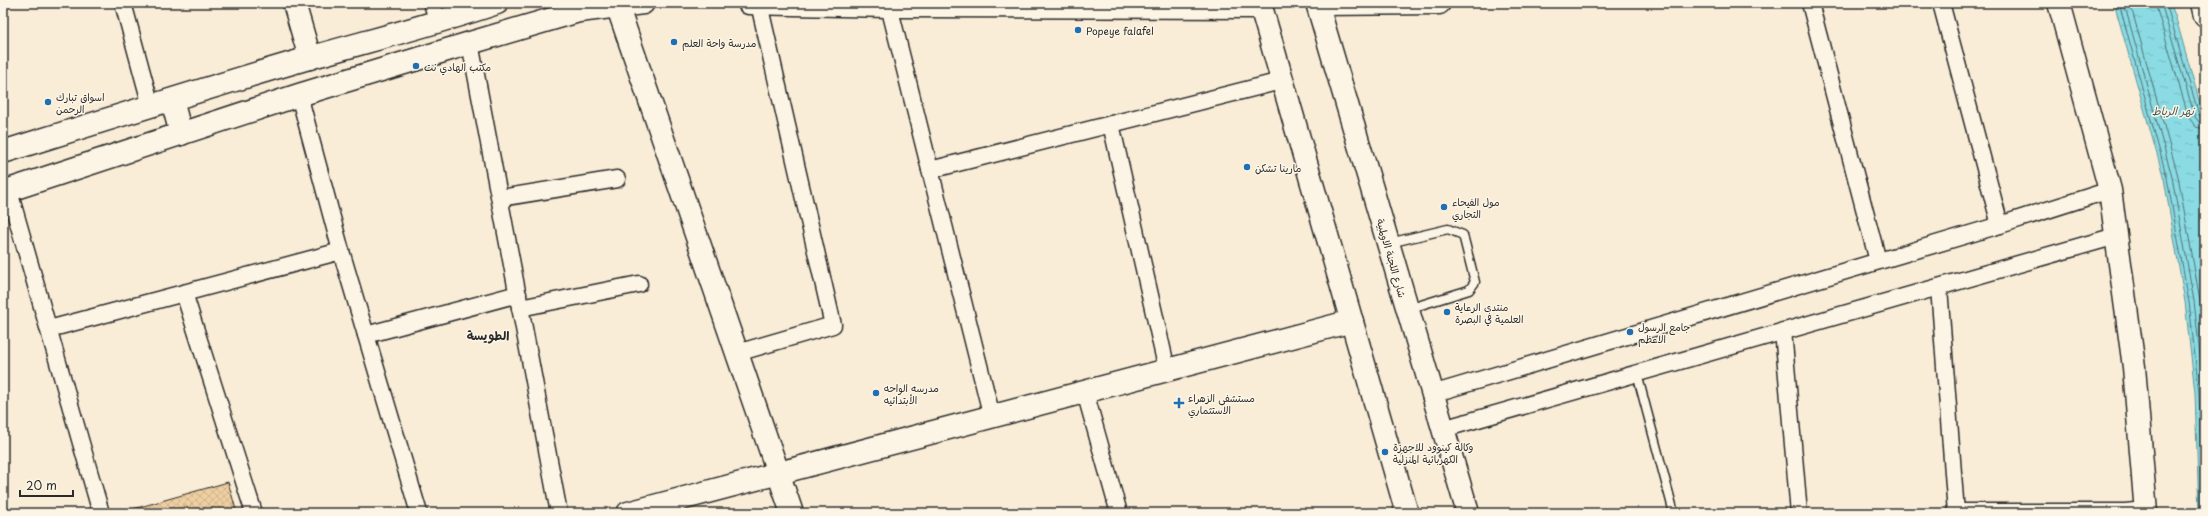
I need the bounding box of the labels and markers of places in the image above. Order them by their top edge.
place label: Popeye falafel [1086,23,1154,39]
marker: Popeye falafel [1073,25,1083,35]
place label: مدرسة واحة العلم [682,35,757,51]
marker: مدرسة واحة العلم [669,37,679,47]
place label: مكتب الهادي نت [424,59,491,76]
marker: مكتب الهادي نت [411,61,421,71]
place label: اسواق تبارك الرحمن [56,89,105,116]
marker: اسواق تبارك الرحمن [43,97,53,107]
place label: مارينا تشكن [1255,160,1302,175]
marker: مارينا تشكن [1242,162,1252,172]
place label: مول الفيحاء التجاري [1452,194,1500,223]
marker: مول الفيحاء التجاري [1439,202,1449,212]
place label: منتدى الرعاية العلمية في البصرة [1455,299,1524,327]
marker: منتدى الرعاية العلمية في البصرة [1442,307,1452,317]
place label: جامع الرسول الاعظم [1638,319,1691,347]
marker: جامع الرسول الاعظم [1625,327,1635,337]
place label: مدرسه الواحه الأبتدائيه [884,380,939,407]
marker: مدرسه الواحه الأبتدائيه [871,388,881,398]
place label: مستشفى الزهراء الاستثماري [1188,390,1255,419]
marker: مستشفى الزهراء الاستثماري [1173,397,1185,409]
place label: وكالة كينوود للاجهزة الكهربائية المنزلية [1393,439,1473,466]
marker: وكالة كينوود للاجهزة الكهربائية المنزلية [1380,447,1390,457]

